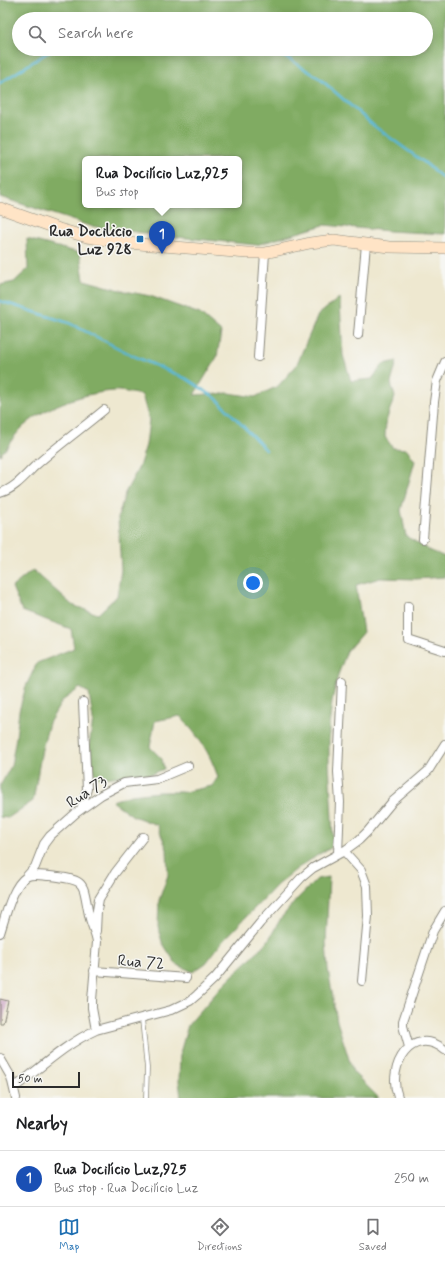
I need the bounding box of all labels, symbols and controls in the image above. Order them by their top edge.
search box [12,12,433,56]
icon: search [26,23,48,45]
text: Search here [58,24,134,44]
popup [82,156,242,208]
text: Rua Docilício Luz,925 [96,164,228,184]
text: Bus stop [96,184,139,201]
place label: Rua Docilicio Luz 928 [49,221,132,260]
pin: 1 [149,221,175,254]
marker: Rua Docilicio Luz 928 [135,234,145,244]
your location [243,573,263,593]
street label: Rua 73 [62,771,112,814]
street label: Rua 72 [117,950,165,975]
scale bar [12,1070,80,1089]
text: 50 m [18,1072,43,1086]
text: Nearby [16,1113,68,1135]
text: Rua Docilício Luz,925 [54,1160,187,1180]
text: 1 [26,1170,32,1187]
text: 250 m [394,1170,429,1187]
text: Bus stop · Rua Docilício Luz [54,1180,199,1197]
tab: Map [58,1216,80,1254]
tab: Directions [197,1216,242,1254]
tab: Saved [359,1216,387,1254]

